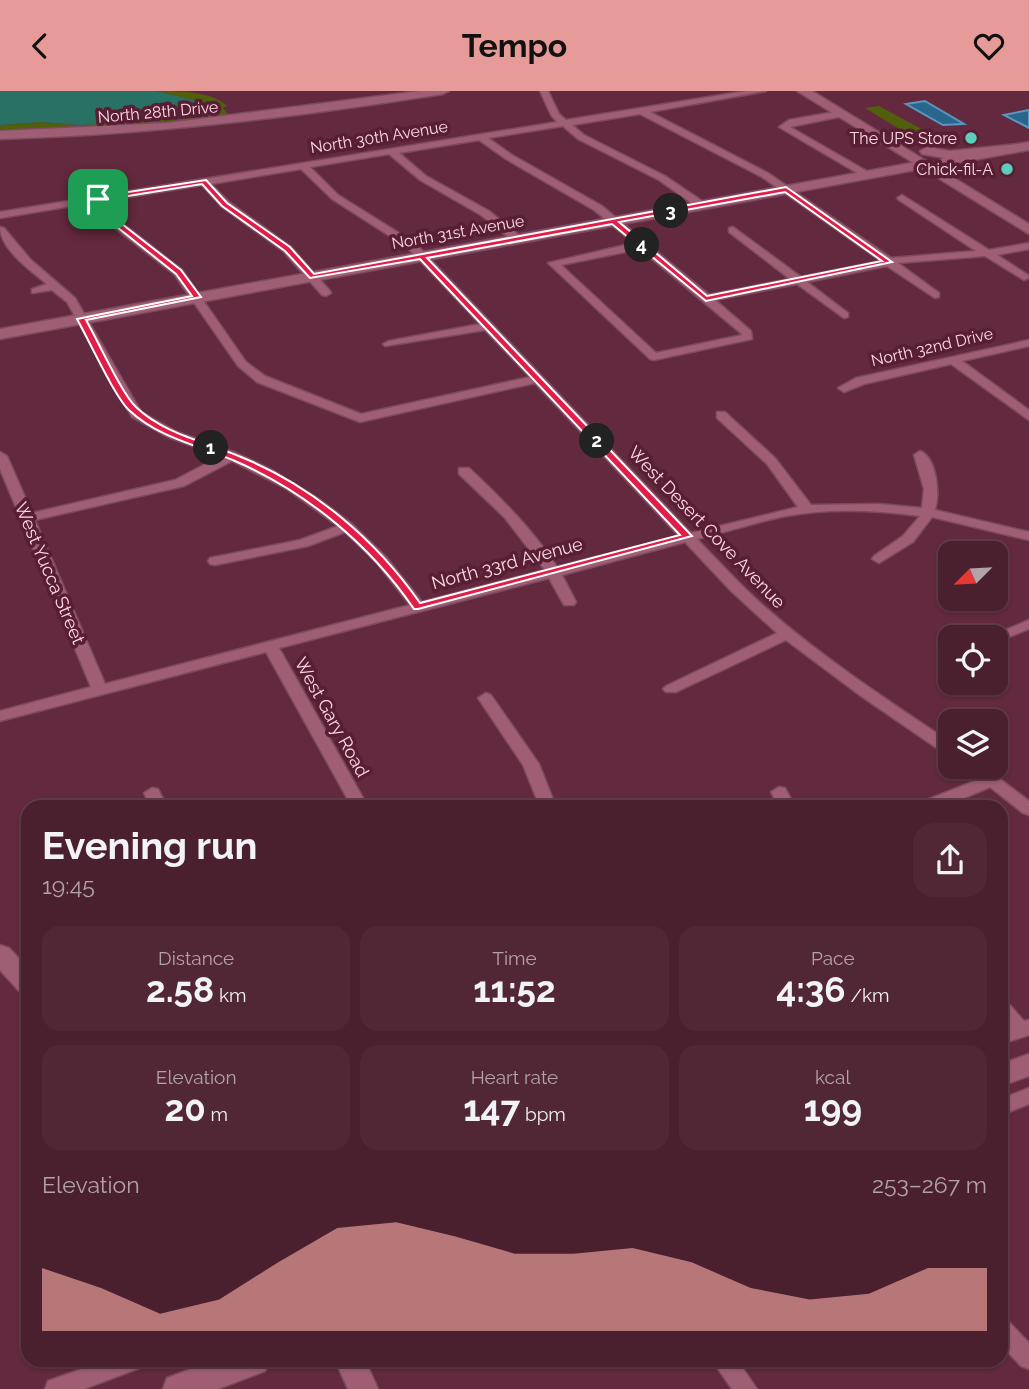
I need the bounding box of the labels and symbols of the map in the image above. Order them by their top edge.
street label: North 28th Drive [97,97,219,127]
street label: North 30th Avenue [309,117,449,157]
place label: The UPS Store [850,129,957,148]
marker: The UPS Store [963,130,979,146]
place label: Chick-fil-A [916,160,993,179]
marker: Chick-fil-A [999,161,1015,177]
pin [68,169,128,229]
pin: 3 [654,193,688,229]
street label: North 31st Avenue [390,211,526,253]
pin: 4 [624,227,660,263]
street label: North 32nd Drive [869,324,995,370]
pin: 2 [580,423,614,459]
pin: 1 [194,431,228,465]
street label: West Desert Cove Avenue [624,442,790,613]
street label: West Yucca Street [11,499,89,647]
street label: North 33rd Avenue [429,533,585,593]
north arrow [938,541,1008,611]
street label: West Gary Road [290,654,374,780]

